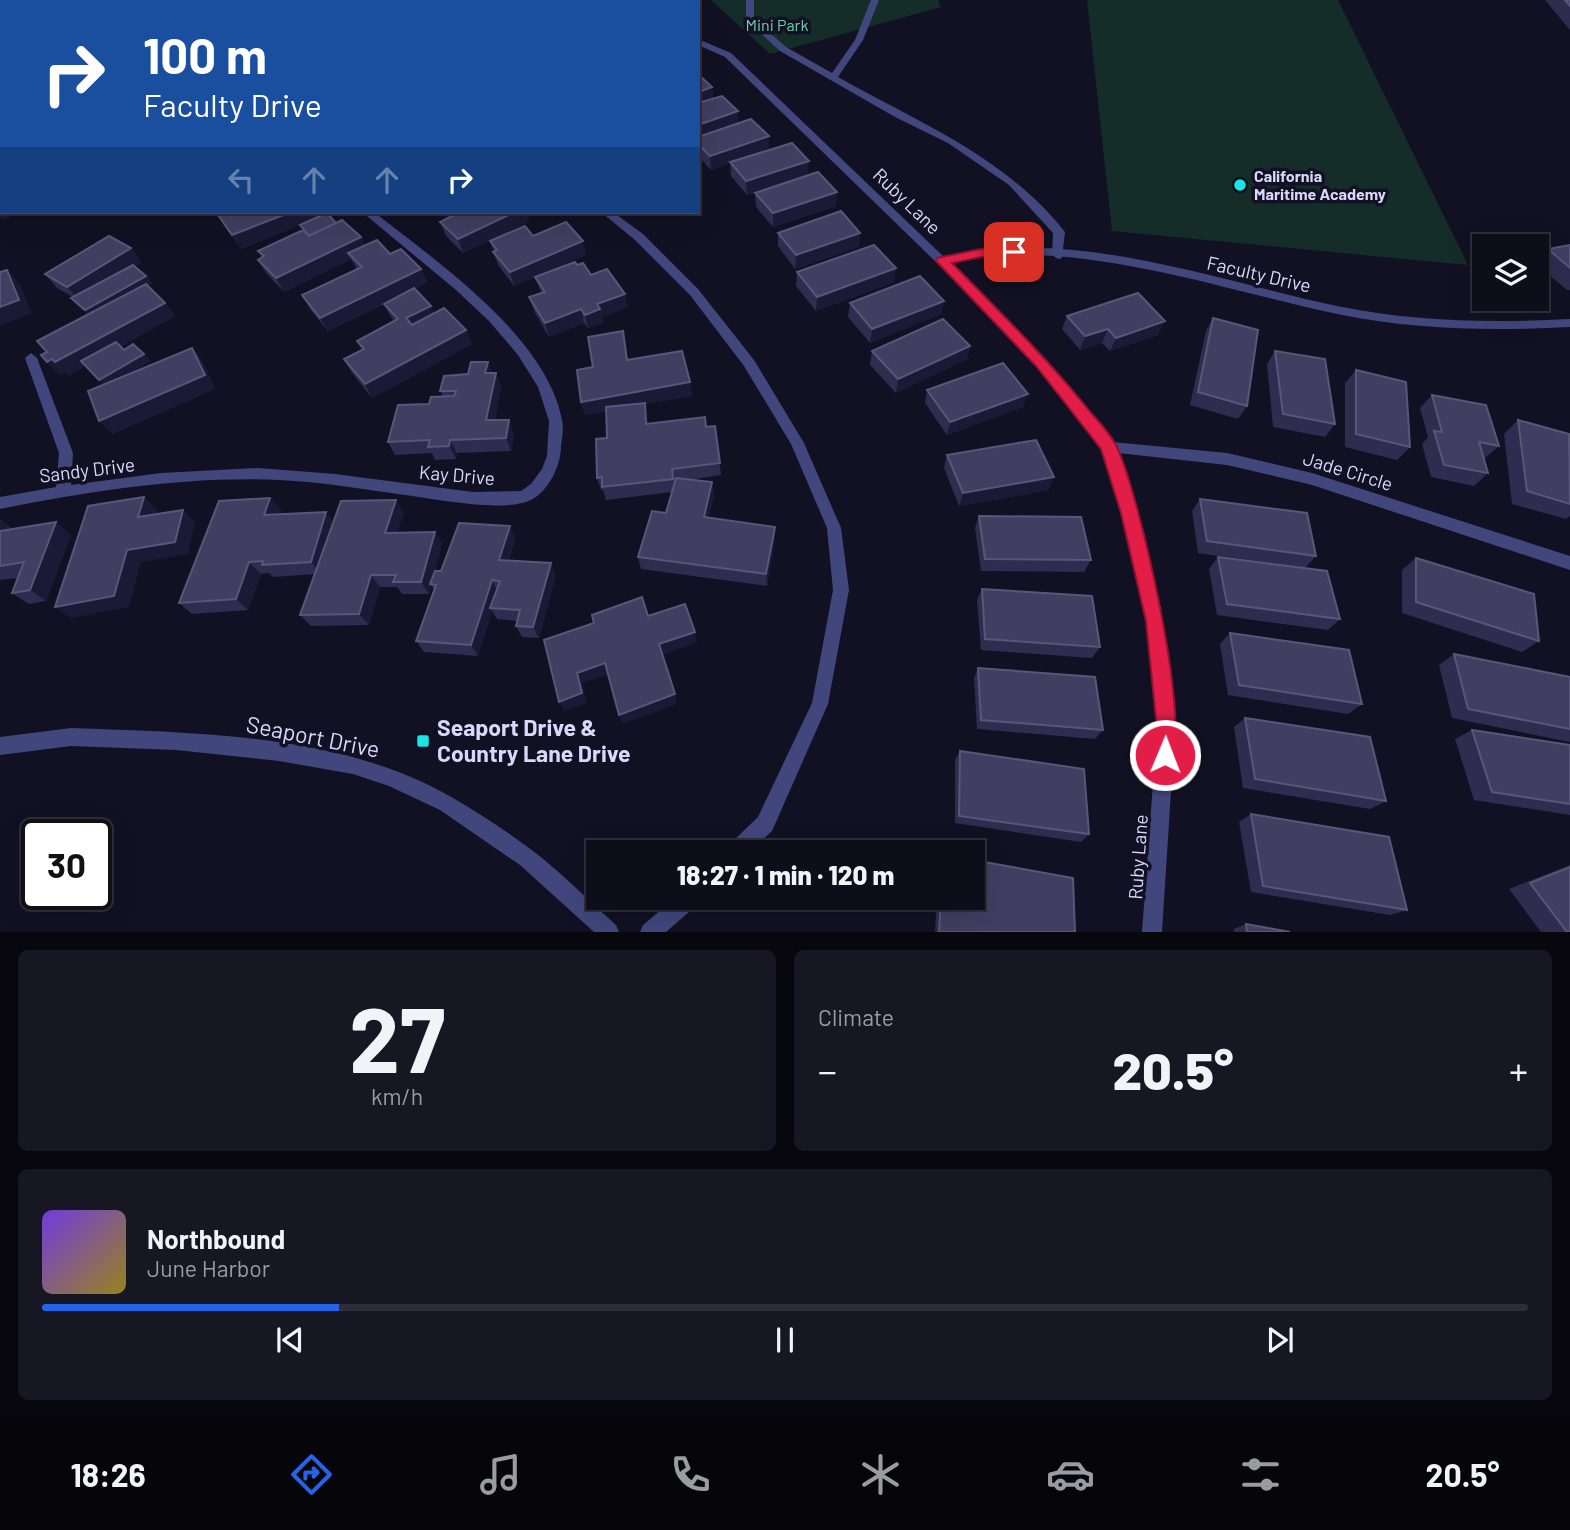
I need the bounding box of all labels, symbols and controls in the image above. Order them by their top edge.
park label: Mini Park [746,15,808,34]
text: 100 m [143,25,267,84]
icon: right [28,28,119,119]
text: Faculty Drive [143,85,322,123]
icon: left [222,161,260,199]
icon: ahead [295,161,333,199]
icon: ahead [368,161,406,199]
icon: right [441,161,479,199]
street label: Ruby Lane [869,163,946,239]
place label: California Maritime Academy [1254,166,1386,203]
marker: California Maritime Academy [1232,177,1248,193]
pin [984,222,1044,282]
icon: arrive [995,233,1033,271]
map controls [1472,234,1549,311]
button: layers [1472,234,1549,311]
street label: Faculty Drive [1205,250,1313,297]
street label: Jade Circle [1301,446,1396,495]
street label: Sandy Drive [38,452,136,487]
street label: Kay Drive [418,460,496,489]
street label: Seaport Drive [244,709,382,763]
place label: Seaport Drive & Country Lane Drive [437,713,631,767]
position arrow [1128,718,1202,792]
marker: Seaport Drive & Country Lane Drive [415,733,431,749]
street label: Ruby Lane [1123,814,1152,900]
speed limit sign: 30 [21,819,112,910]
text: 18:27 · 1 min · 120 m [677,859,894,890]
text: 27 [349,982,445,1091]
text: Climate [818,1003,894,1031]
text: 20.5° [1112,1038,1234,1100]
text: − [818,1047,837,1093]
text: + [1509,1047,1528,1093]
text: km/h [371,1082,423,1110]
text: Northbound [147,1223,285,1254]
text: June Harbor [147,1254,270,1282]
icon: previous [271,1321,309,1359]
icon: pause [766,1321,804,1359]
icon: next [1261,1321,1299,1359]
icon: directions [287,1450,336,1499]
icon: music [476,1450,525,1499]
icon: phone [666,1450,715,1499]
icon: climate [856,1450,905,1499]
icon: car [1046,1450,1095,1499]
icon: filters [1236,1450,1285,1499]
text: 18:26 [70,1455,146,1493]
text: 20.5° [1426,1455,1500,1493]

